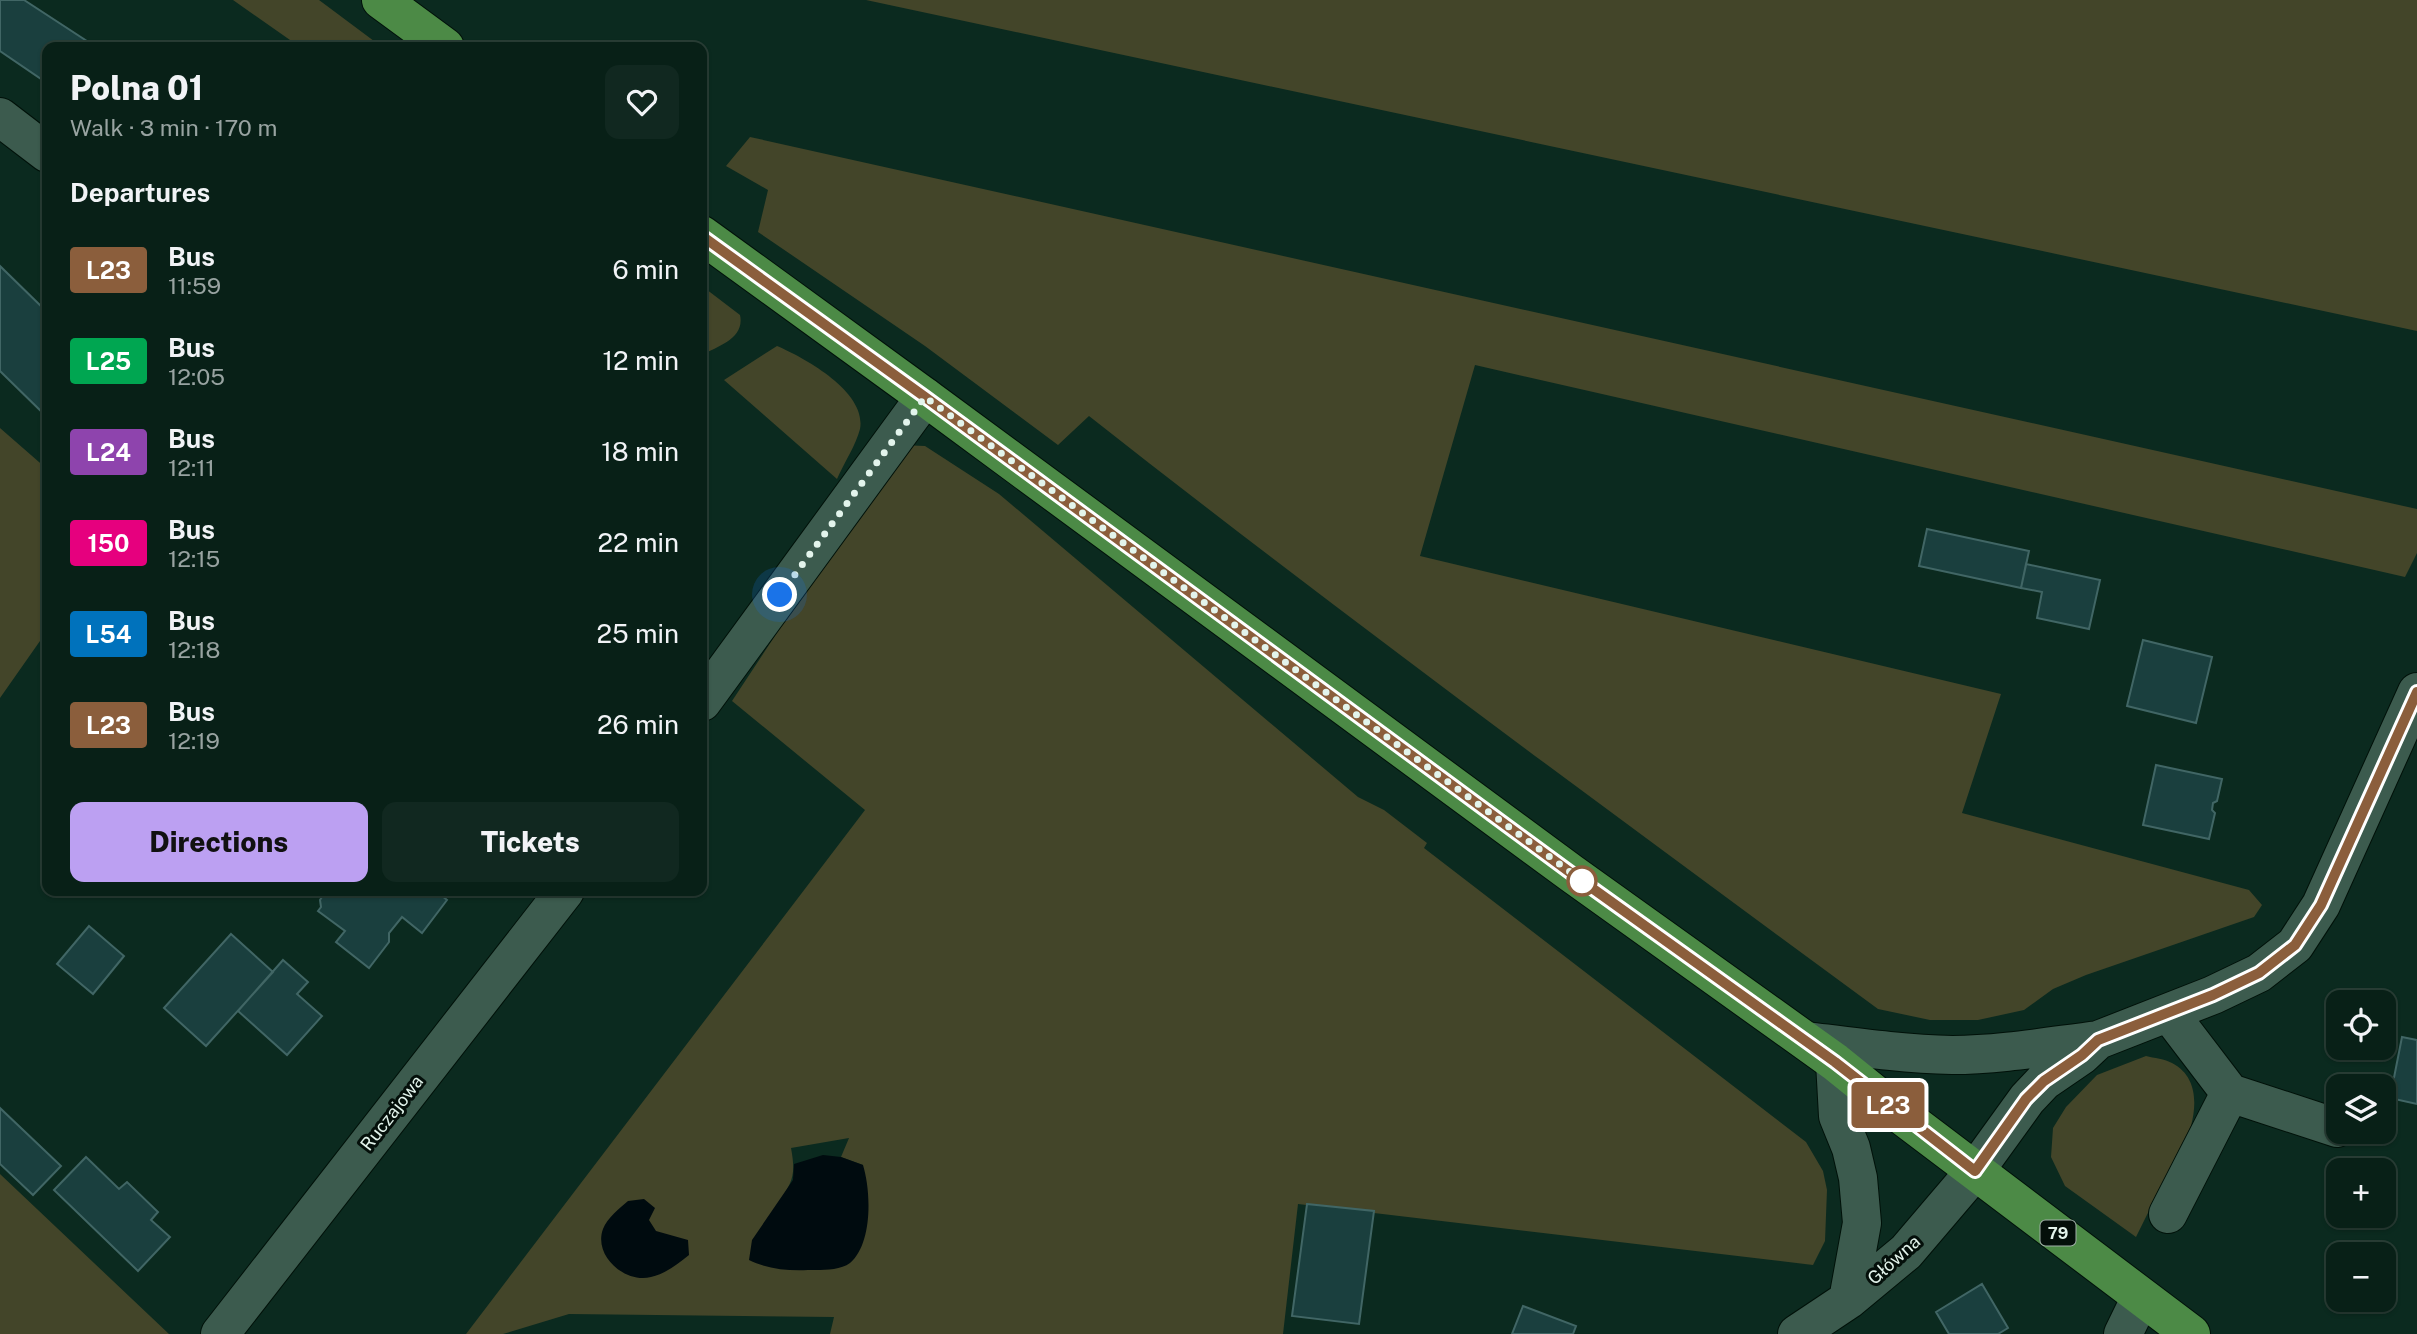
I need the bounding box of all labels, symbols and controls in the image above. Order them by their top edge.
button: heart [605,65,679,139]
text: Polna 01 [70,69,203,107]
text: Walk · 3 min · 170 m [70,114,277,141]
text: Departures [70,177,210,208]
text: Bus [168,241,215,272]
text: 6 min [612,254,679,285]
text: L23 [86,256,131,284]
text: 11:59 [168,272,221,299]
text: Bus [168,332,215,363]
text: 12 min [603,345,679,376]
text: L25 [86,347,131,375]
text: 12:05 [168,363,225,390]
text: Bus [168,423,215,454]
text: 18 min [601,436,679,467]
text: L24 [86,438,131,466]
text: 12:11 [168,454,215,481]
text: Bus [168,514,215,545]
text: 22 min [598,527,679,558]
text: 150 [88,529,129,557]
text: 12:15 [168,545,220,572]
your location [762,577,797,612]
text: Bus [168,605,215,636]
text: 25 min [596,618,679,649]
text: L54 [86,620,131,648]
text: 12:18 [168,636,221,663]
text: Bus [168,696,215,727]
text: 26 min [597,709,679,740]
text: L23 [86,711,131,739]
text: 12:19 [168,727,220,754]
button: Directions [70,802,368,882]
button: Tickets [382,802,679,882]
unlabelled marker [1567,866,1597,896]
map controls [2326,990,2396,1312]
button: locate [2326,990,2396,1060]
street label: Ruczajowa [356,1071,427,1154]
button: layers [2326,1074,2396,1144]
line badge: L23 [1848,1082,1928,1128]
text: L23 [1865,1091,1911,1119]
button: + [2326,1158,2396,1228]
road number: 79 [2040,1220,2076,1246]
street label: Główna [1863,1231,1924,1289]
button: − [2326,1242,2396,1312]

